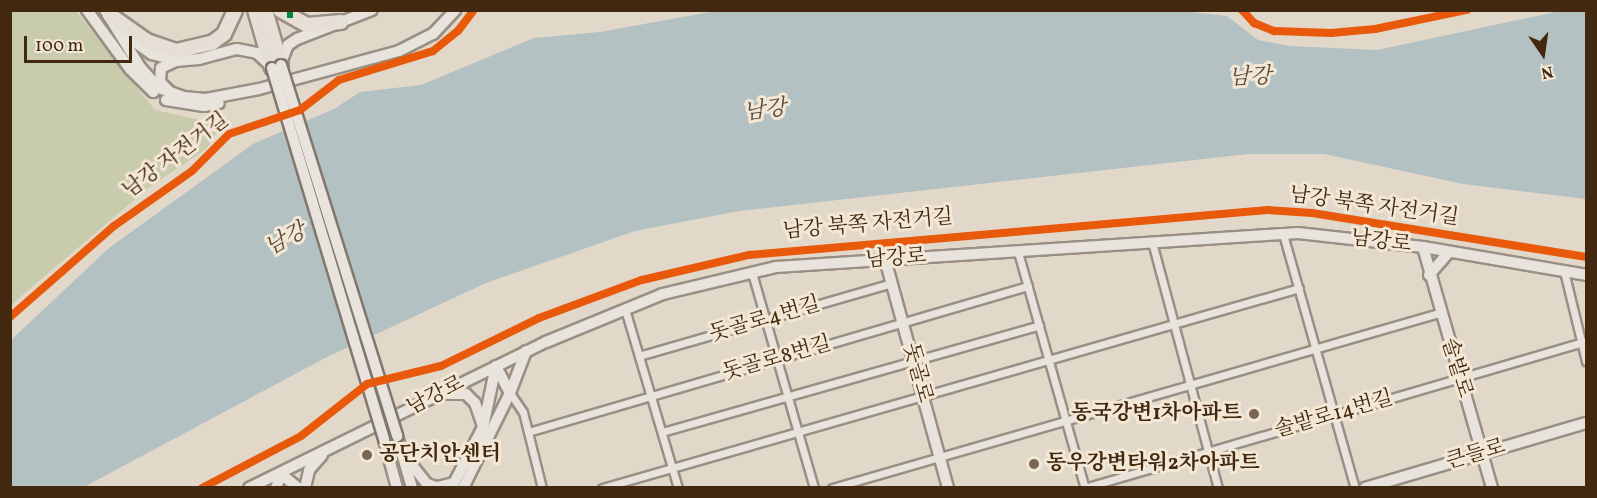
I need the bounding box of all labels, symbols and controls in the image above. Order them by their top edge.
scale bar [27,24,135,62]
north arrow [1513,24,1573,84]
text: 100 m [35,34,84,59]
text: N [1539,60,1555,84]
water label: 남강 [1228,64,1272,92]
water label: 남강 [742,95,788,127]
street label: 남강 자전거길 [118,108,234,204]
street label: 남강 북쪽 자전거길 [1288,183,1460,231]
street label: 남강 북쪽 자전거길 [782,205,954,245]
water label: 남강 [261,218,311,262]
street label: 남강로 [1349,226,1413,258]
street label: 남강로 [865,244,927,274]
street label: 돗골로4번길 [707,292,823,348]
street label: 돗골로8번길 [720,331,834,387]
street label: 솔밭로 [1435,335,1477,401]
street label: 돗골로 [897,340,937,406]
street label: 남강로 [403,371,469,421]
street label: 솔밭로14번길 [1272,386,1396,444]
place label: 동국강변1차아파트 [1071,401,1242,427]
marker: 동국강변1차아파트 [1247,407,1261,421]
street label: 큰들로 [1443,435,1509,475]
place label: 공단치안센터 [379,442,501,468]
marker: 공단치안센터 [360,448,374,462]
place label: 동우강변타워2차아파트 [1046,451,1260,477]
marker: 동우강변타워2차아파트 [1027,457,1041,471]

